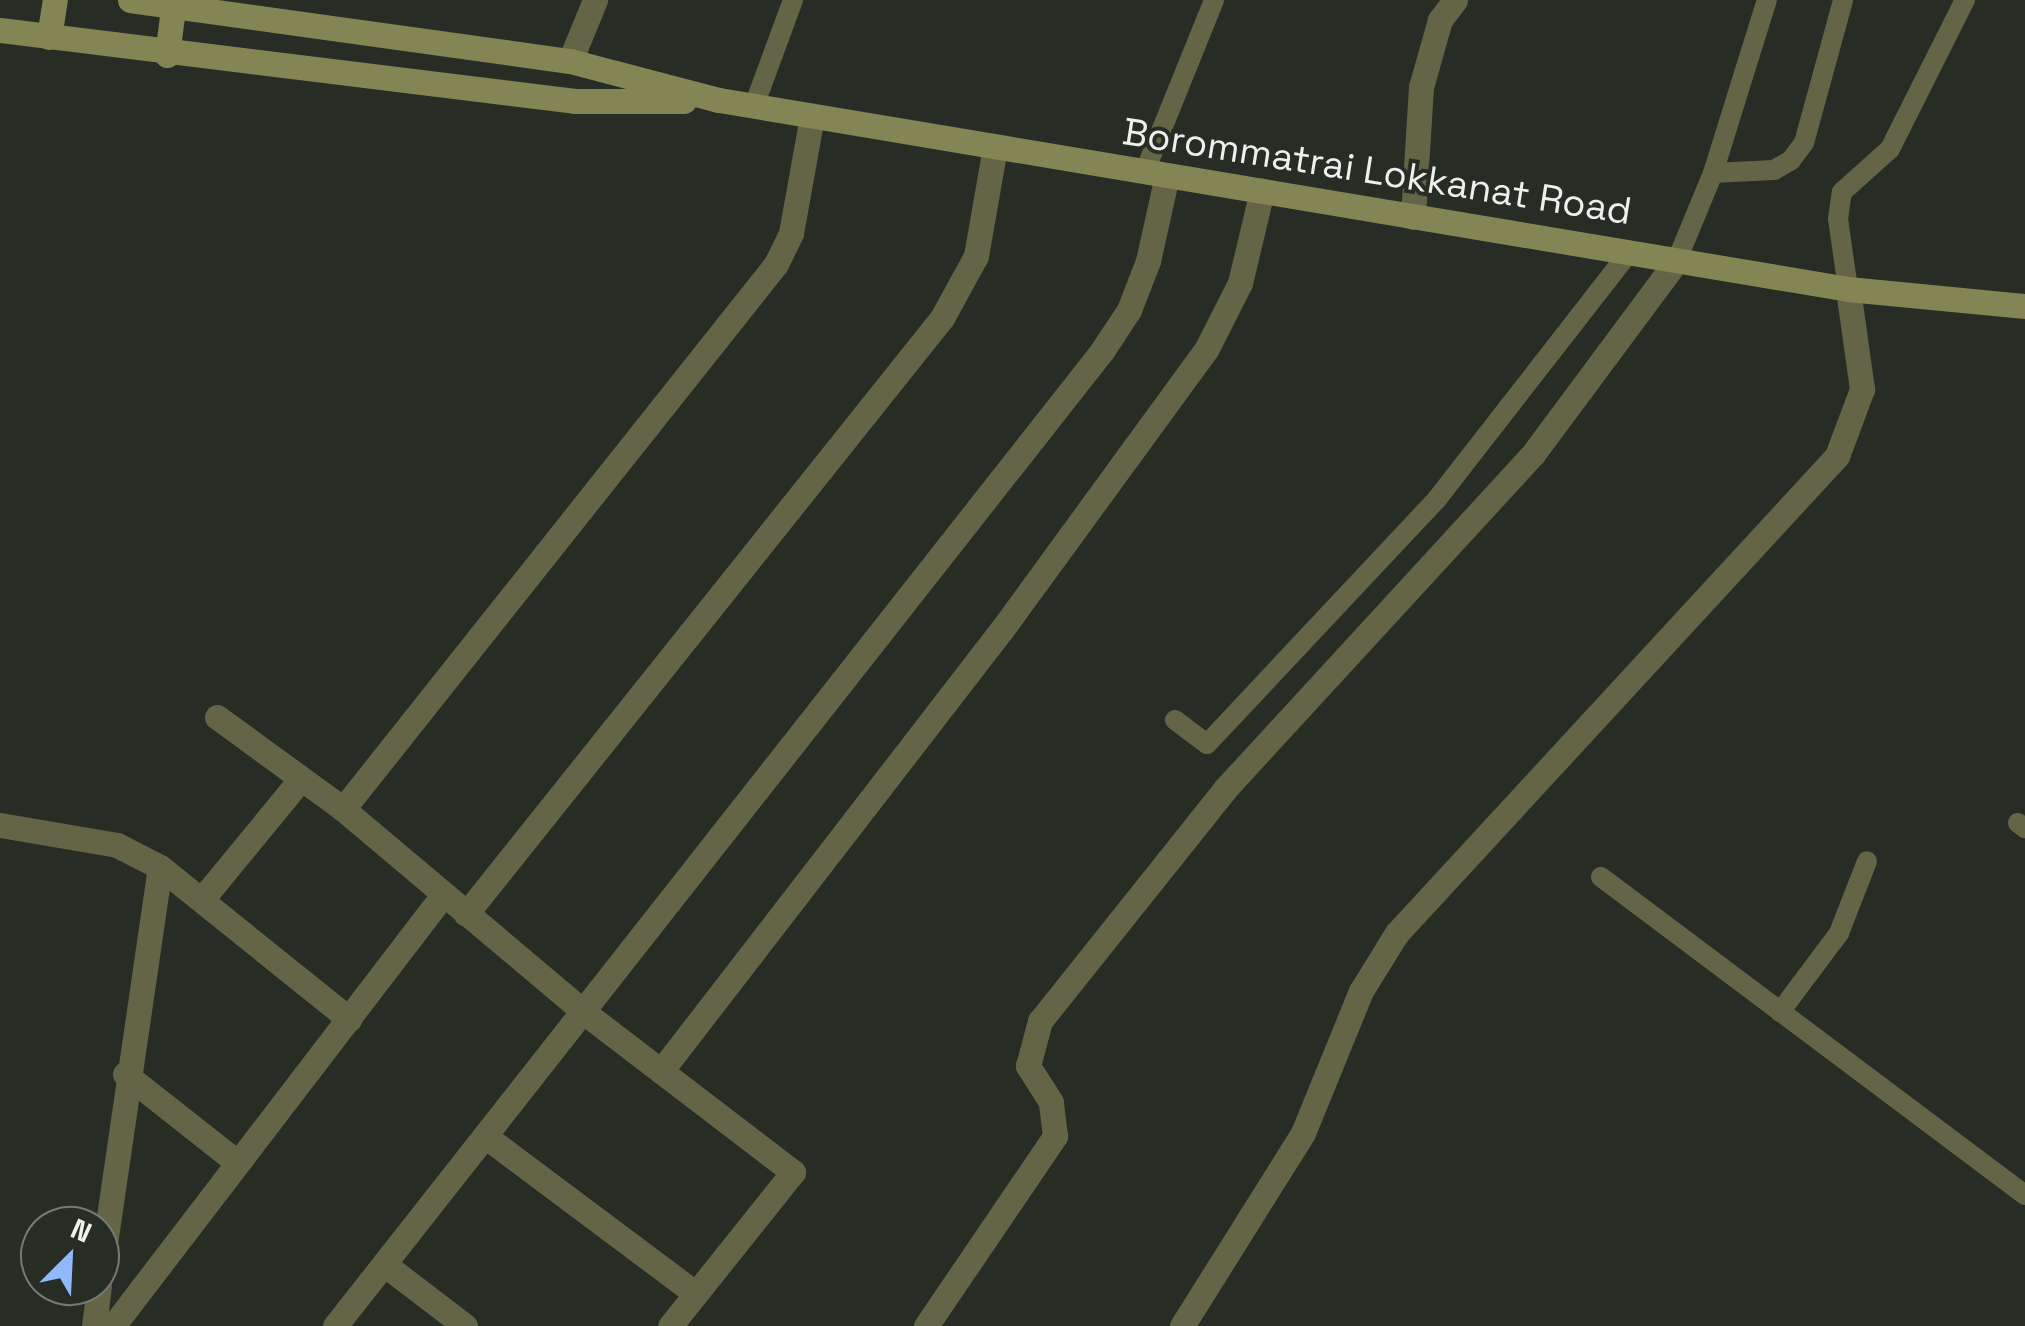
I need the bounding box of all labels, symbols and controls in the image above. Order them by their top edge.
street label: Borommatrai Lokkanat Road [1119,109,1635,235]
north arrow [20,1206,120,1306]
text: N [65,1210,97,1251]

